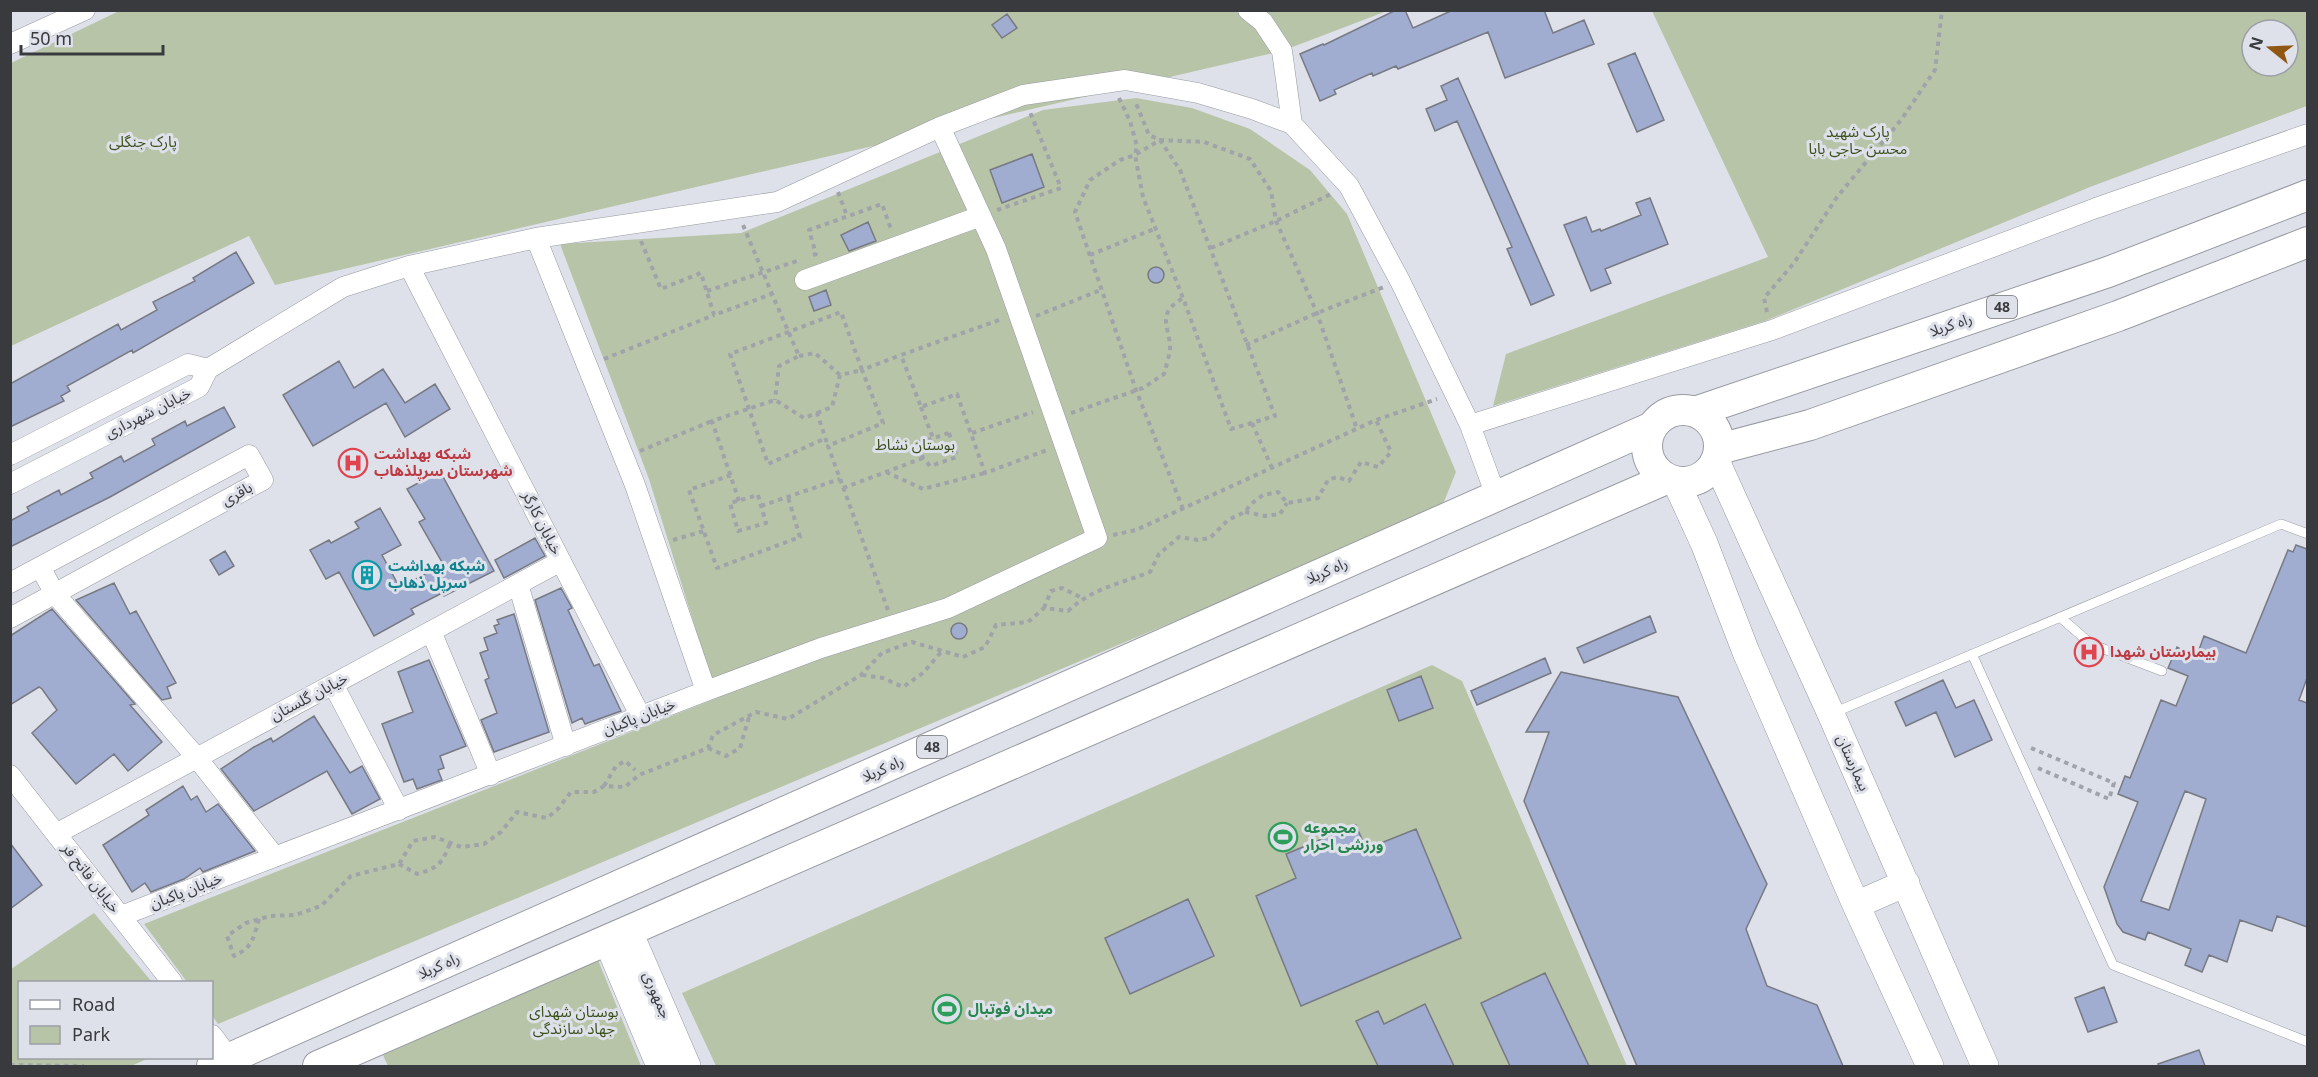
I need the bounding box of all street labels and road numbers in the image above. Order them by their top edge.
road number: 48 [1987,296,2017,318]
street label: راه کربلا [1927,308,1974,341]
street label: خیابان شهرداری [101,382,194,442]
street label: باقری [217,477,256,510]
street label: خیابان کارگر [518,486,568,558]
street label: راه کربلا [1303,552,1350,588]
street label: خیابان گلستان [266,667,351,725]
street label: خیابان پاکبان [599,693,678,740]
street label: بیمارستان [1833,731,1875,794]
road number: 48 [917,736,947,758]
street label: راه کربلا [859,750,906,786]
street label: خیابان فاتح فر [55,838,125,918]
street label: خیابان پاکبان [146,867,225,914]
street label: راه کربلا [415,947,462,983]
street label: جمهوری [639,968,677,1021]

